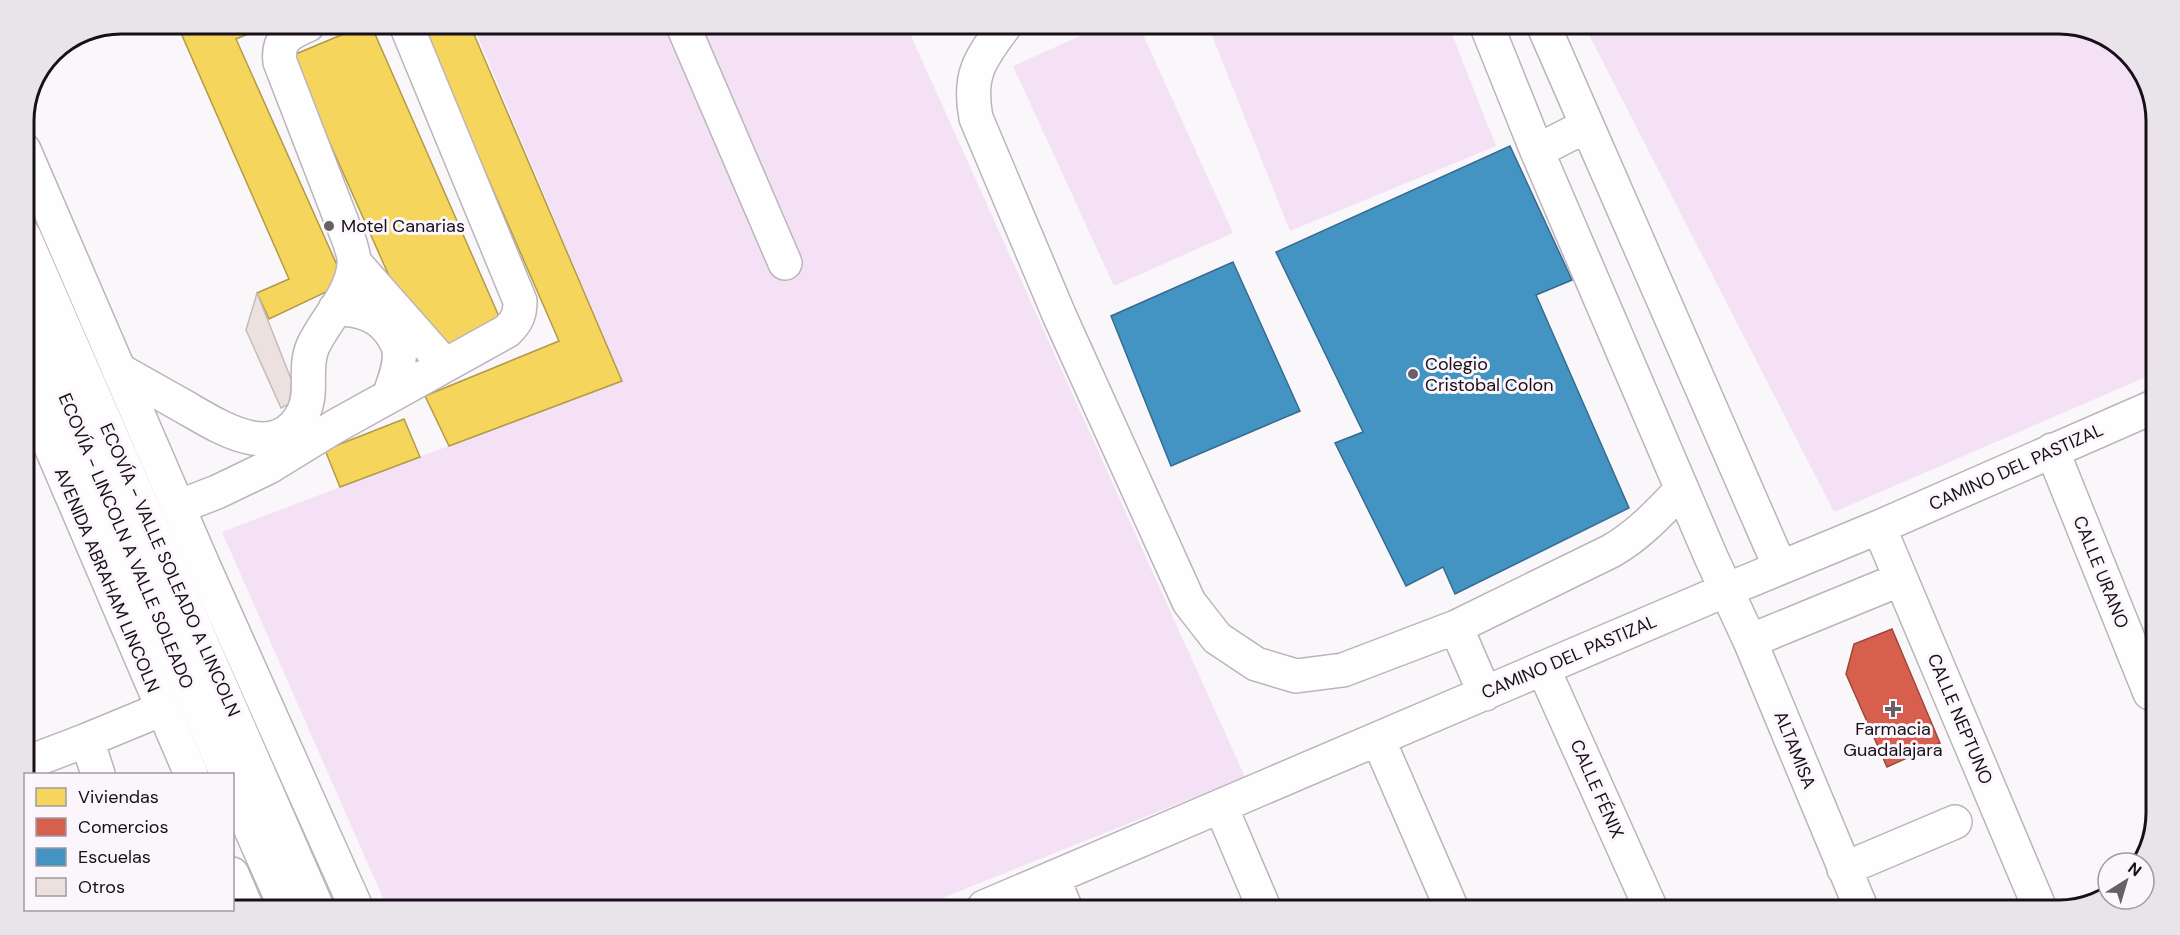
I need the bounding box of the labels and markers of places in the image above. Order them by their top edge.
place label: Motel Canarias [341,214,465,238]
marker: Motel Canarias [322,219,336,233]
place label: Colegio Cristobal Colon [1425,352,1553,397]
marker: Colegio Cristobal Colon [1406,367,1420,381]
marker: Farmacia Guadalajara [1886,702,1900,716]
place label: Farmacia Guadalajara [1843,717,1943,762]

